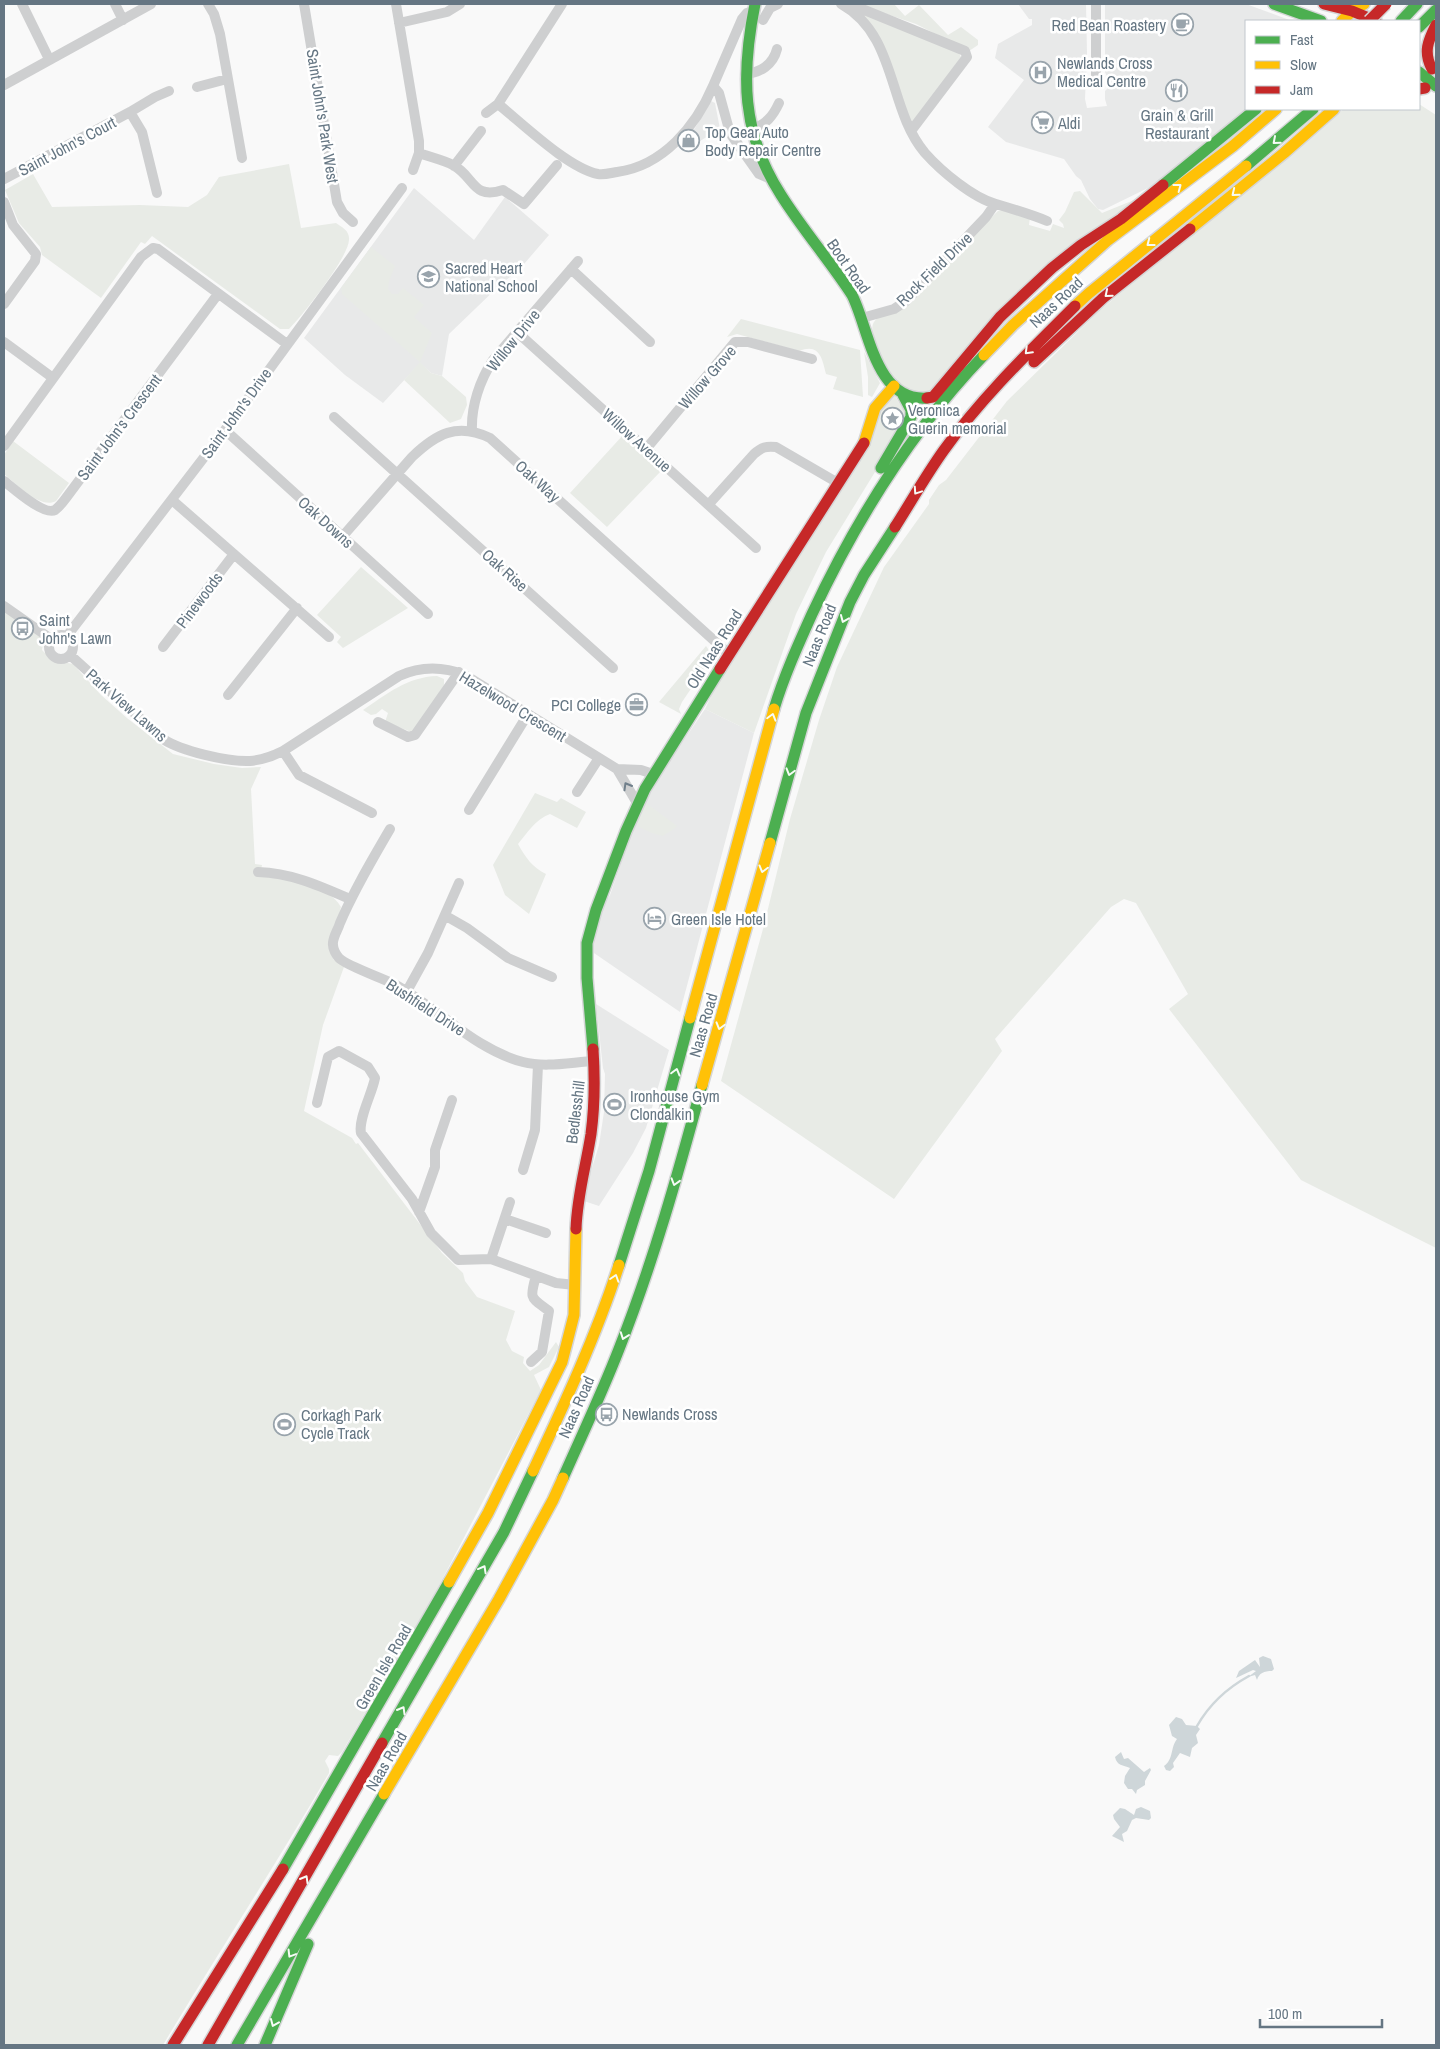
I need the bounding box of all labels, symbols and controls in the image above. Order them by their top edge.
cafe icon: Red Bean Roastery [1170,13,1194,37]
place label: Red Bean Roastery [1052,14,1166,36]
legend [1245,20,1420,110]
text: Fast [1290,29,1314,50]
street label: Saint John's Park West [302,47,345,185]
place label: Newlands Cross Medical Centre [1057,52,1153,92]
text: Slow [1290,54,1317,75]
hospital icon: Newlands Cross Medical Centre [1029,60,1053,84]
restaurant icon: Grain & Grill Restaurant [1165,79,1189,103]
text: Jam [1290,79,1313,100]
place label: Grain & Grill Restaurant [1141,104,1214,144]
street label: Saint John's Court [14,111,120,181]
supermarket icon: Aldi [1030,111,1054,135]
place label: Aldi [1057,112,1081,134]
place label: Top Gear Auto Body Repair Centre [705,121,821,161]
shop icon: Top Gear Auto Body Repair Centre [677,129,701,153]
one-way arrow [1272,135,1281,144]
one-way arrow [1172,185,1181,193]
one-way arrow [1232,187,1241,195]
street label: Rock Field Drive [891,227,977,311]
street label: Boot Road [822,234,876,298]
one-way arrow [1147,238,1156,246]
place label: Sacred Heart National School [445,257,538,297]
school or university icon: Sacred Heart National School [417,265,441,289]
street label: Naas Road [1024,272,1088,332]
one-way arrow [1105,289,1114,297]
street label: Willow Drive [481,304,545,376]
street label: Willow Grove [673,340,741,414]
one-way arrow [1025,345,1034,354]
street label: Saint John's Drive [196,363,276,463]
street label: Saint John's Crescent [72,369,166,485]
place label: Veronica Guerin memorial [908,399,1007,439]
street label: Willow Avenue [598,403,676,477]
place icon: Veronica Guerin memorial [880,407,904,431]
street label: Oak Way [511,455,566,507]
one-way arrow [914,485,923,494]
street label: Oak Downs [293,491,359,553]
street label: Oak Rise [477,544,533,596]
street label: Pinewoods [171,567,227,633]
street label: Naas Road [797,600,841,670]
street label: Old Naas Road [681,605,747,693]
place label: Saint John's Lawn [39,609,112,649]
one-way arrow [839,614,850,623]
bus stop icon: Saint John's Lawn [11,617,35,641]
street label: Park View Lawns [82,664,172,746]
street label: Hazelwood Crescent [455,665,571,747]
office icon: PCI College [625,693,649,717]
place label: PCI College [551,694,621,716]
one-way arrow [767,713,777,721]
one-way arrow [785,767,795,776]
one-way arrow [624,783,634,792]
one-way arrow [758,865,768,873]
hotel icon: Green Isle Hotel [643,907,667,931]
place label: Green Isle Hotel [671,908,766,930]
street label: Bushfield Drive [382,973,470,1041]
street label: Naas Road [683,990,723,1060]
one-way arrow [715,1021,725,1029]
one-way arrow [670,1068,680,1077]
street label: Bedlesshill [560,1079,590,1145]
place label: Ironhouse Gym Clondalkin [630,1085,720,1125]
sports icon: Ironhouse Gym Clondalkin [602,1093,626,1117]
one-way arrow [671,1178,681,1186]
one-way arrow [609,1274,619,1283]
one-way arrow [620,1331,630,1340]
street label: Naas Road [553,1373,599,1441]
bus stop icon: Newlands Cross [594,1402,618,1426]
place label: Newlands Cross [622,1403,718,1425]
place label: Corkagh Park Cycle Track [301,1404,382,1444]
sports icon: Corkagh Park Cycle Track [273,1412,297,1436]
one-way arrow [477,1566,487,1575]
street label: Green Isle Road [350,1620,416,1714]
one-way arrow [396,1707,406,1716]
street label: Naas Road [360,1727,412,1795]
one-way arrow [298,1875,308,1884]
one-way arrow [288,1948,298,1957]
scale bar [1260,1996,1382,2028]
text: 100 m [1268,2003,1302,2024]
one-way arrow [270,2018,281,2027]

